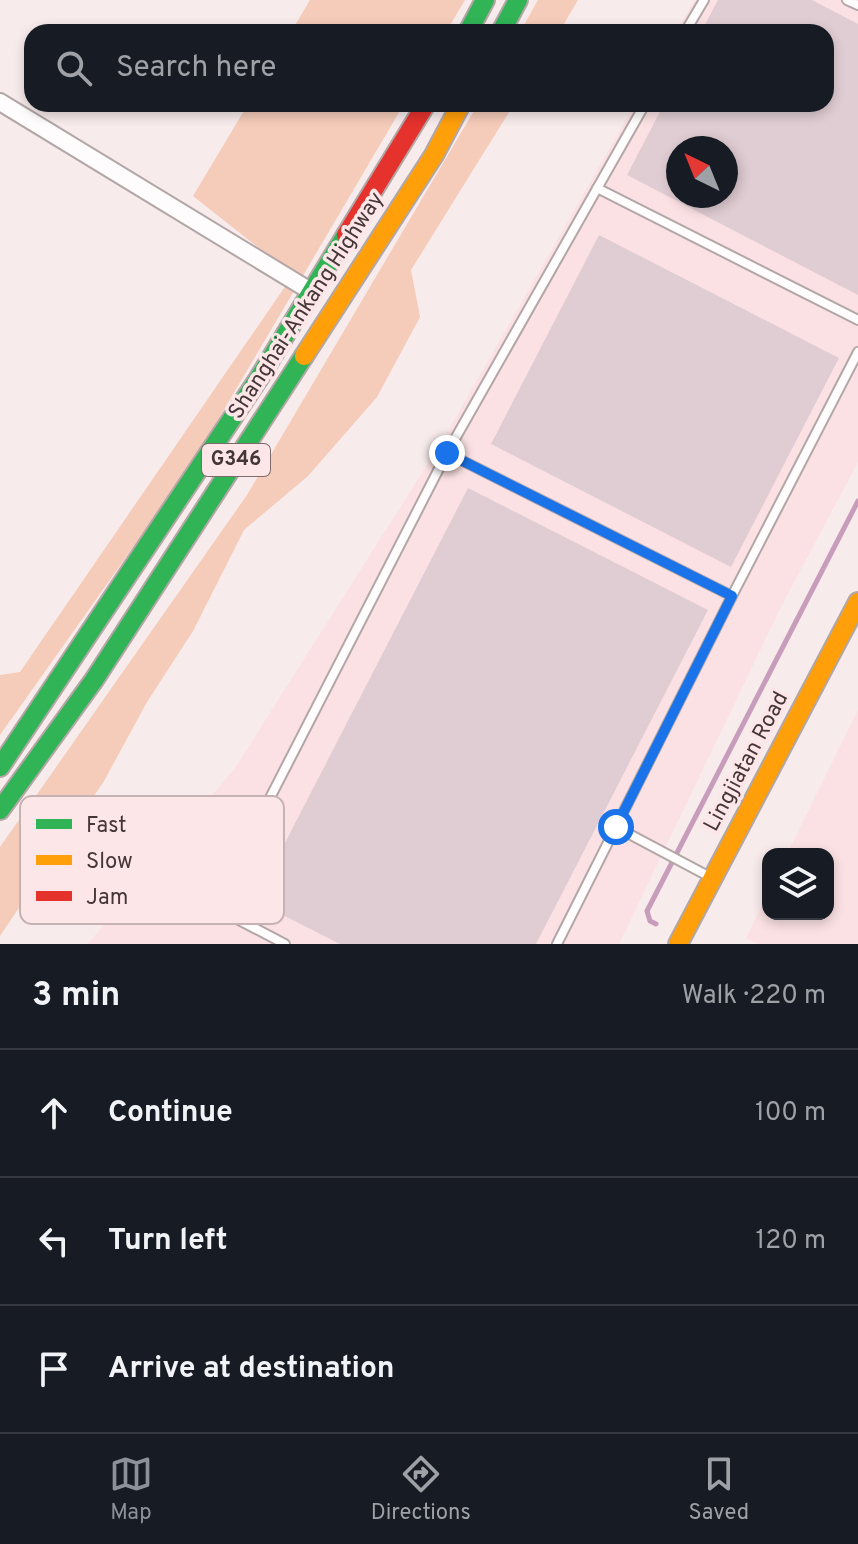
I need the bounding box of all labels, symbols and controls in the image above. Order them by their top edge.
search box [24,24,834,112]
icon: search [52,46,96,90]
text: Search here [116,50,276,87]
north arrow [666,136,738,208]
street label: Shanghai-Ankang Highway [223,187,391,425]
route end [429,435,465,471]
road number: G346 [202,444,270,476]
street label: Lingjiatan Road [699,687,795,837]
legend [20,796,284,924]
route start [598,809,634,845]
text: Fast [86,813,127,840]
map controls [762,848,834,920]
button: layers [762,848,834,920]
text: Slow [86,849,133,876]
text: Jam [86,885,129,912]
text: 3 min [32,975,120,1018]
text: Walk · 220 m [682,980,826,1013]
icon: ahead [32,1091,76,1135]
text: Continue [108,1095,233,1132]
text: 100 m [755,1097,826,1130]
icon: left [32,1219,76,1263]
text: Turn left [108,1223,228,1260]
text: 120 m [756,1225,826,1258]
icon: arrive [32,1347,76,1391]
text: Arrive at destination [108,1351,394,1388]
tab: Map [109,1452,153,1527]
tab: Directions [371,1452,471,1527]
tab: Saved [689,1452,749,1527]

